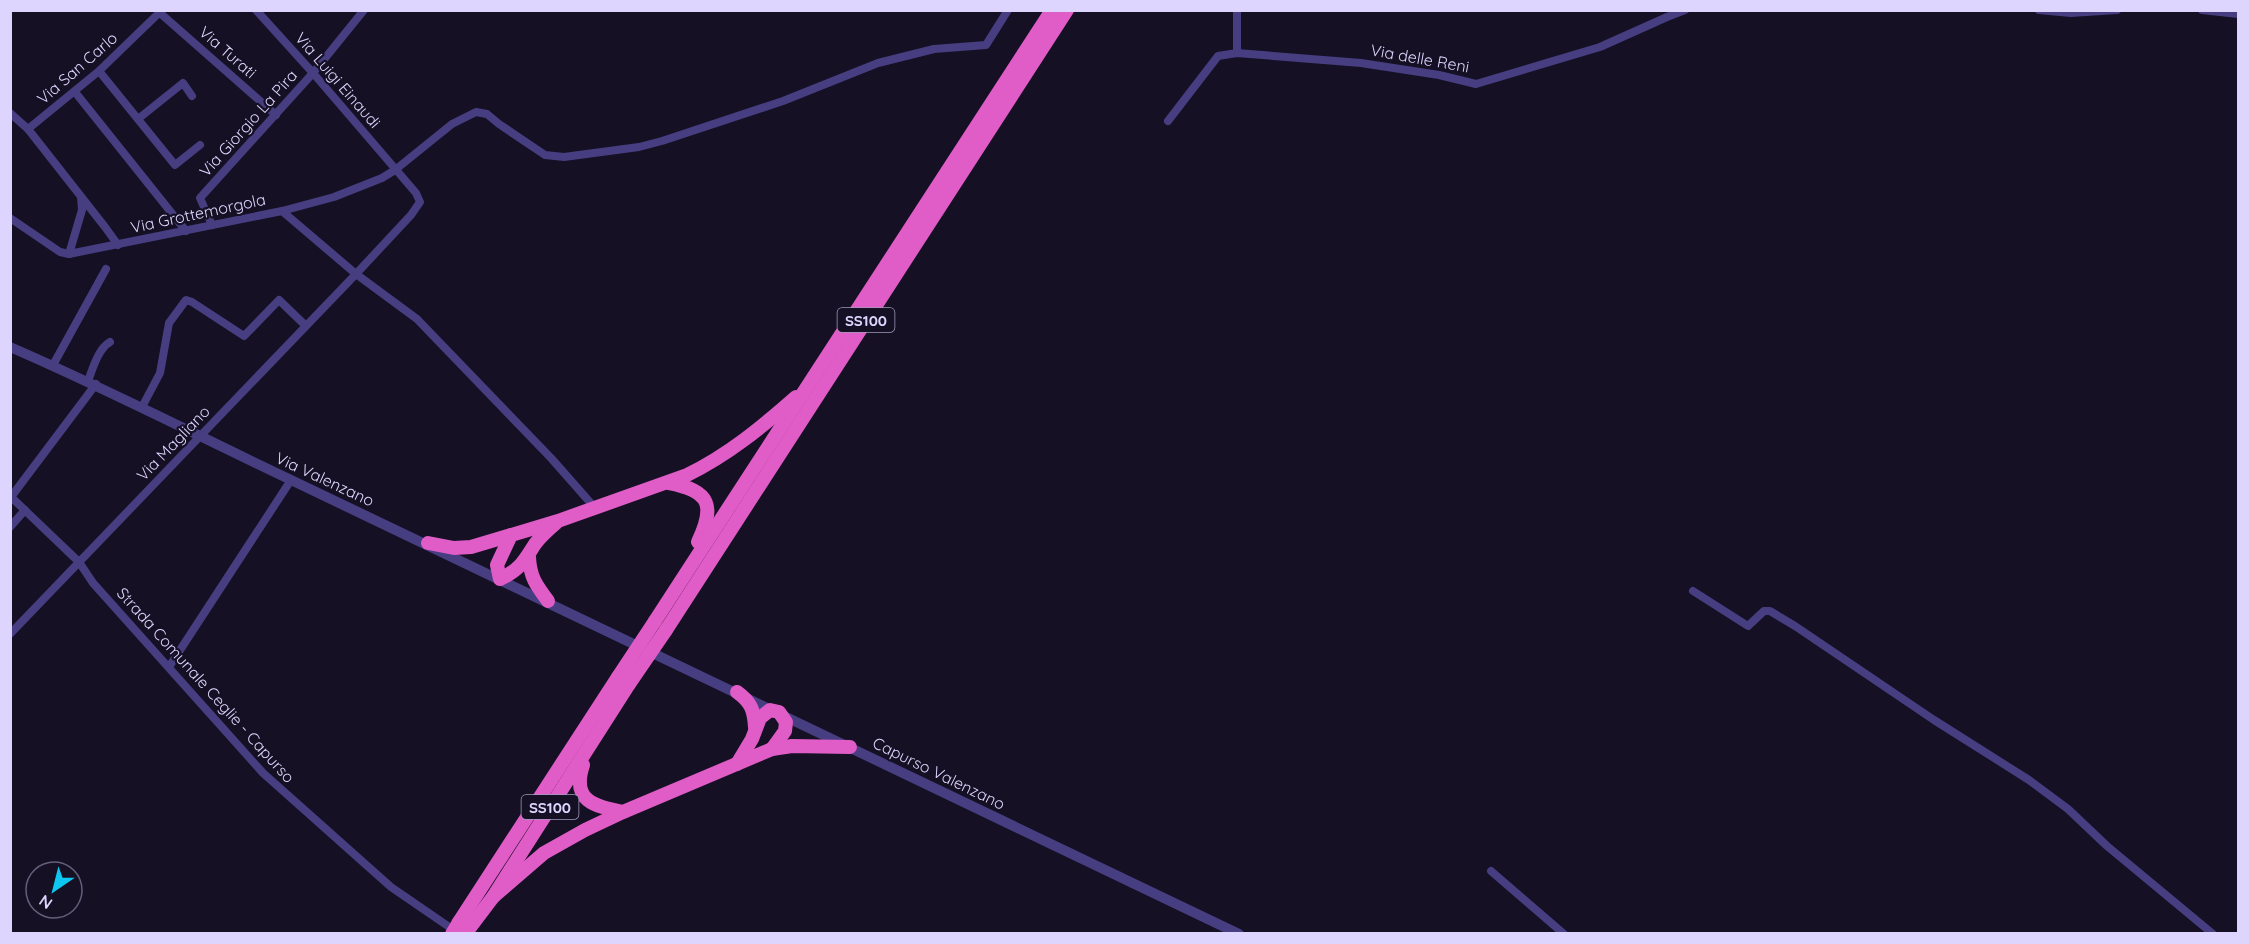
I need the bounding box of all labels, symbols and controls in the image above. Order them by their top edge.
street label: Via Turati [195,22,261,82]
street label: Via San Carlo [33,28,121,108]
street label: Via Luigi Einaudi [291,28,385,132]
street label: Via delle Reni [1369,39,1471,77]
street label: Via Giorgio La Pira [195,65,301,181]
street label: Via Grottemorgola [129,189,267,237]
road number: SS100 [838,308,894,332]
street label: Via Magliano [132,401,214,485]
street label: Via Valenzano [273,447,377,511]
street label: Strada Comunale Ceglie - Capurso [113,583,299,787]
street label: Capurso Valenzano [870,732,1008,814]
road number: SS100 [522,795,578,819]
north arrow [24,860,84,920]
text: N [35,891,56,914]

